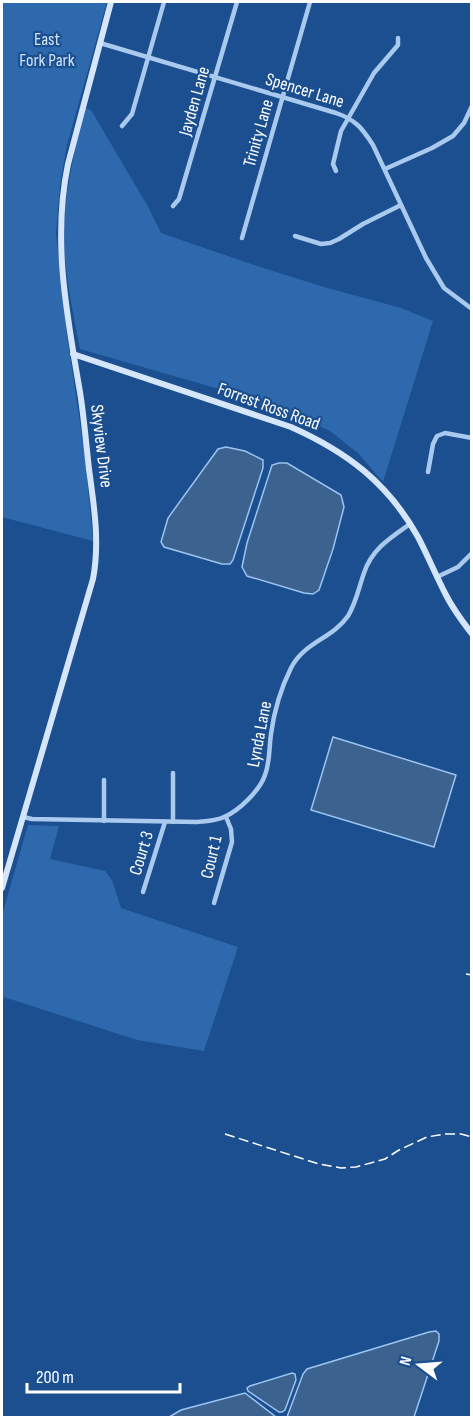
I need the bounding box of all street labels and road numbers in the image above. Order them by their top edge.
street label: Jayden Lane [174,64,214,139]
street label: Spencer Lane [263,69,347,112]
street label: Trinity Lane [239,97,278,169]
street label: Forrest Ross Road [215,378,323,435]
street label: Skyview Drive [86,403,117,489]
street label: Lynda Lane [243,699,276,769]
street label: Court 3 [125,829,158,878]
street label: Court 1 [196,833,227,881]

